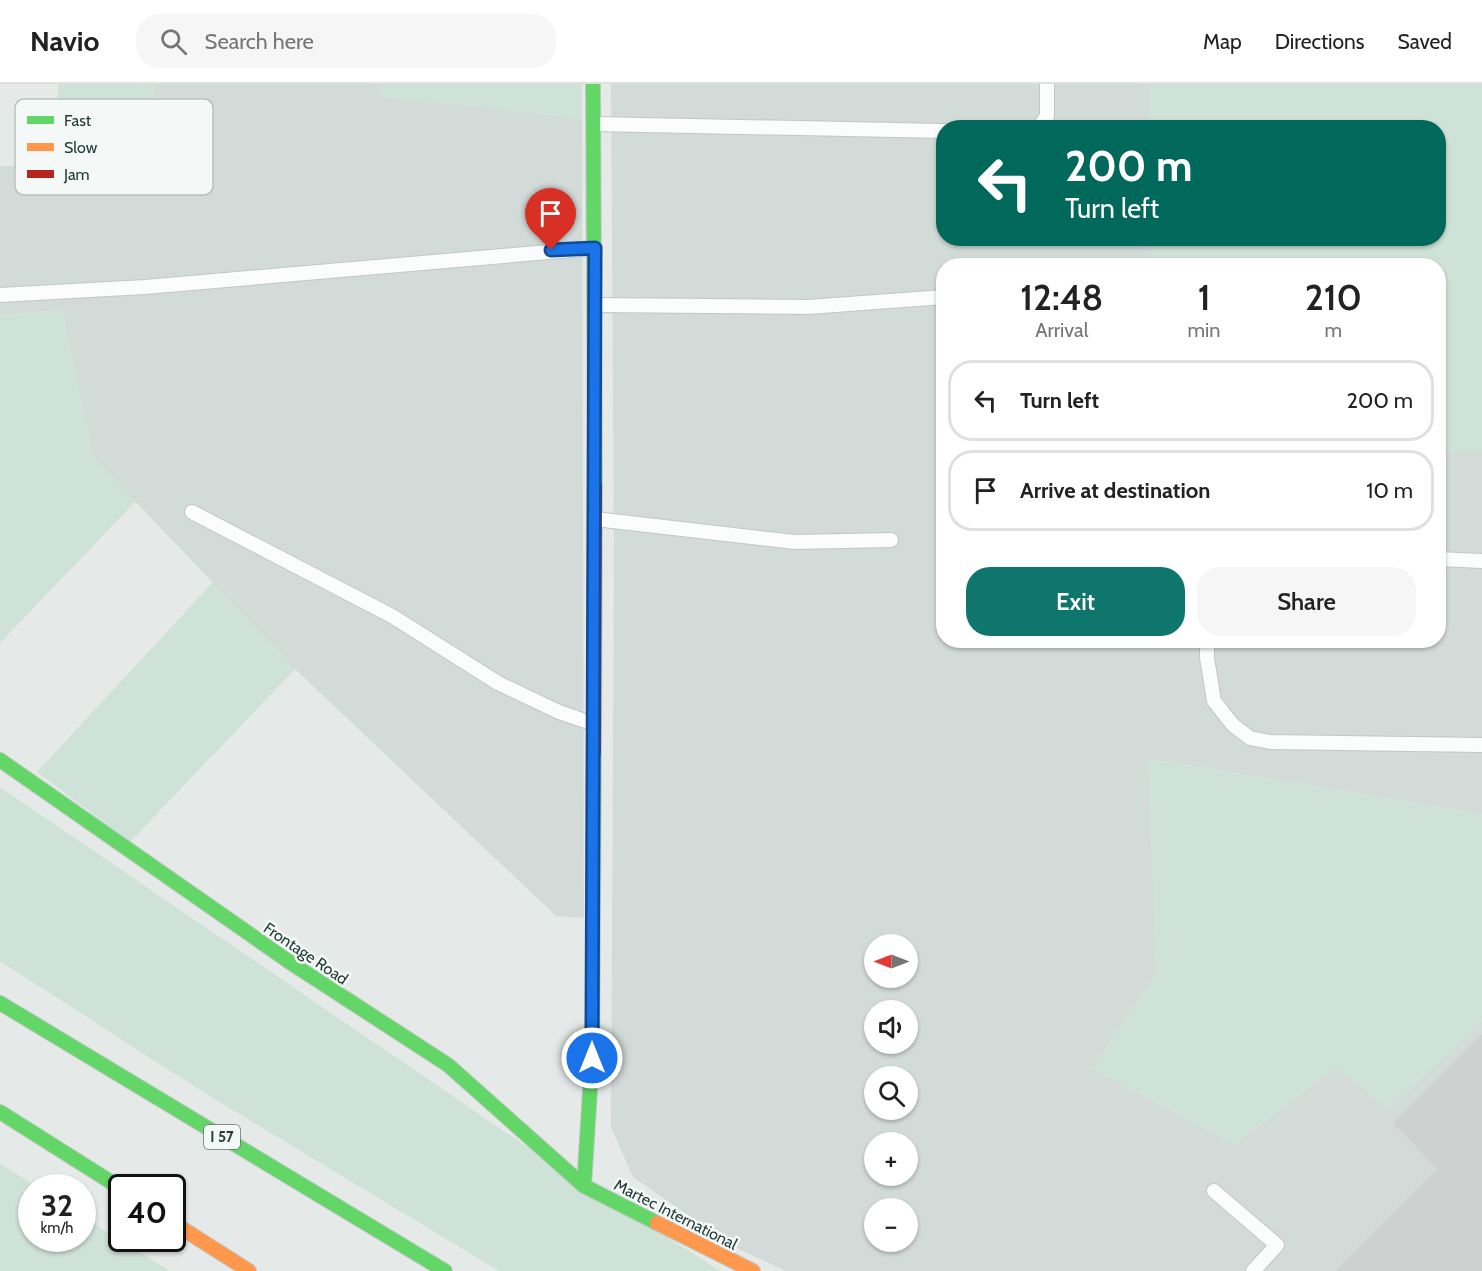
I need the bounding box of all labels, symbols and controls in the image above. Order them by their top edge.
search box [136,14,556,68]
text: Navio [30,24,100,58]
icon: search [157,25,190,58]
text: Search here [205,28,314,55]
text: Map [1203,29,1242,54]
text: Directions [1275,29,1364,54]
text: Saved [1397,29,1452,54]
legend [15,99,213,195]
text: Fast [64,111,92,130]
text: Slow [64,138,98,157]
text: 200 m [1065,140,1192,192]
icon: left [966,144,1044,222]
text: Jam [63,165,90,184]
pin [525,188,576,250]
text: Turn left [1065,192,1159,225]
icon: arrive [534,197,567,230]
text: 12:48 [1020,275,1103,319]
text: 1 [1198,275,1210,319]
text: 210 [1305,275,1362,319]
text: Arrival [1035,318,1088,342]
text: min [1188,318,1221,342]
text: m [1324,318,1342,342]
icon: left [969,384,1002,417]
text: Turn left [1020,387,1099,414]
text: 200 m [1347,387,1413,414]
icon: arrive [969,474,1002,507]
text: Arrive at destination [1020,477,1210,504]
text: 10 m [1366,477,1413,504]
button: Exit [966,567,1185,636]
button: Share [1197,567,1416,636]
street label: Frontage Road [260,918,352,989]
north arrow [864,934,918,988]
map controls [864,934,918,1252]
button: sound [864,1000,918,1054]
position arrow [560,1026,624,1090]
button: search [864,1066,918,1120]
road number: I 57 [204,1125,240,1149]
button: + [864,1132,918,1186]
speed limit sign: 40 [108,1174,186,1252]
street label: Martec International [611,1175,741,1254]
text: 32 [41,1187,73,1224]
button: − [864,1198,918,1252]
text: km/h [41,1219,73,1237]

